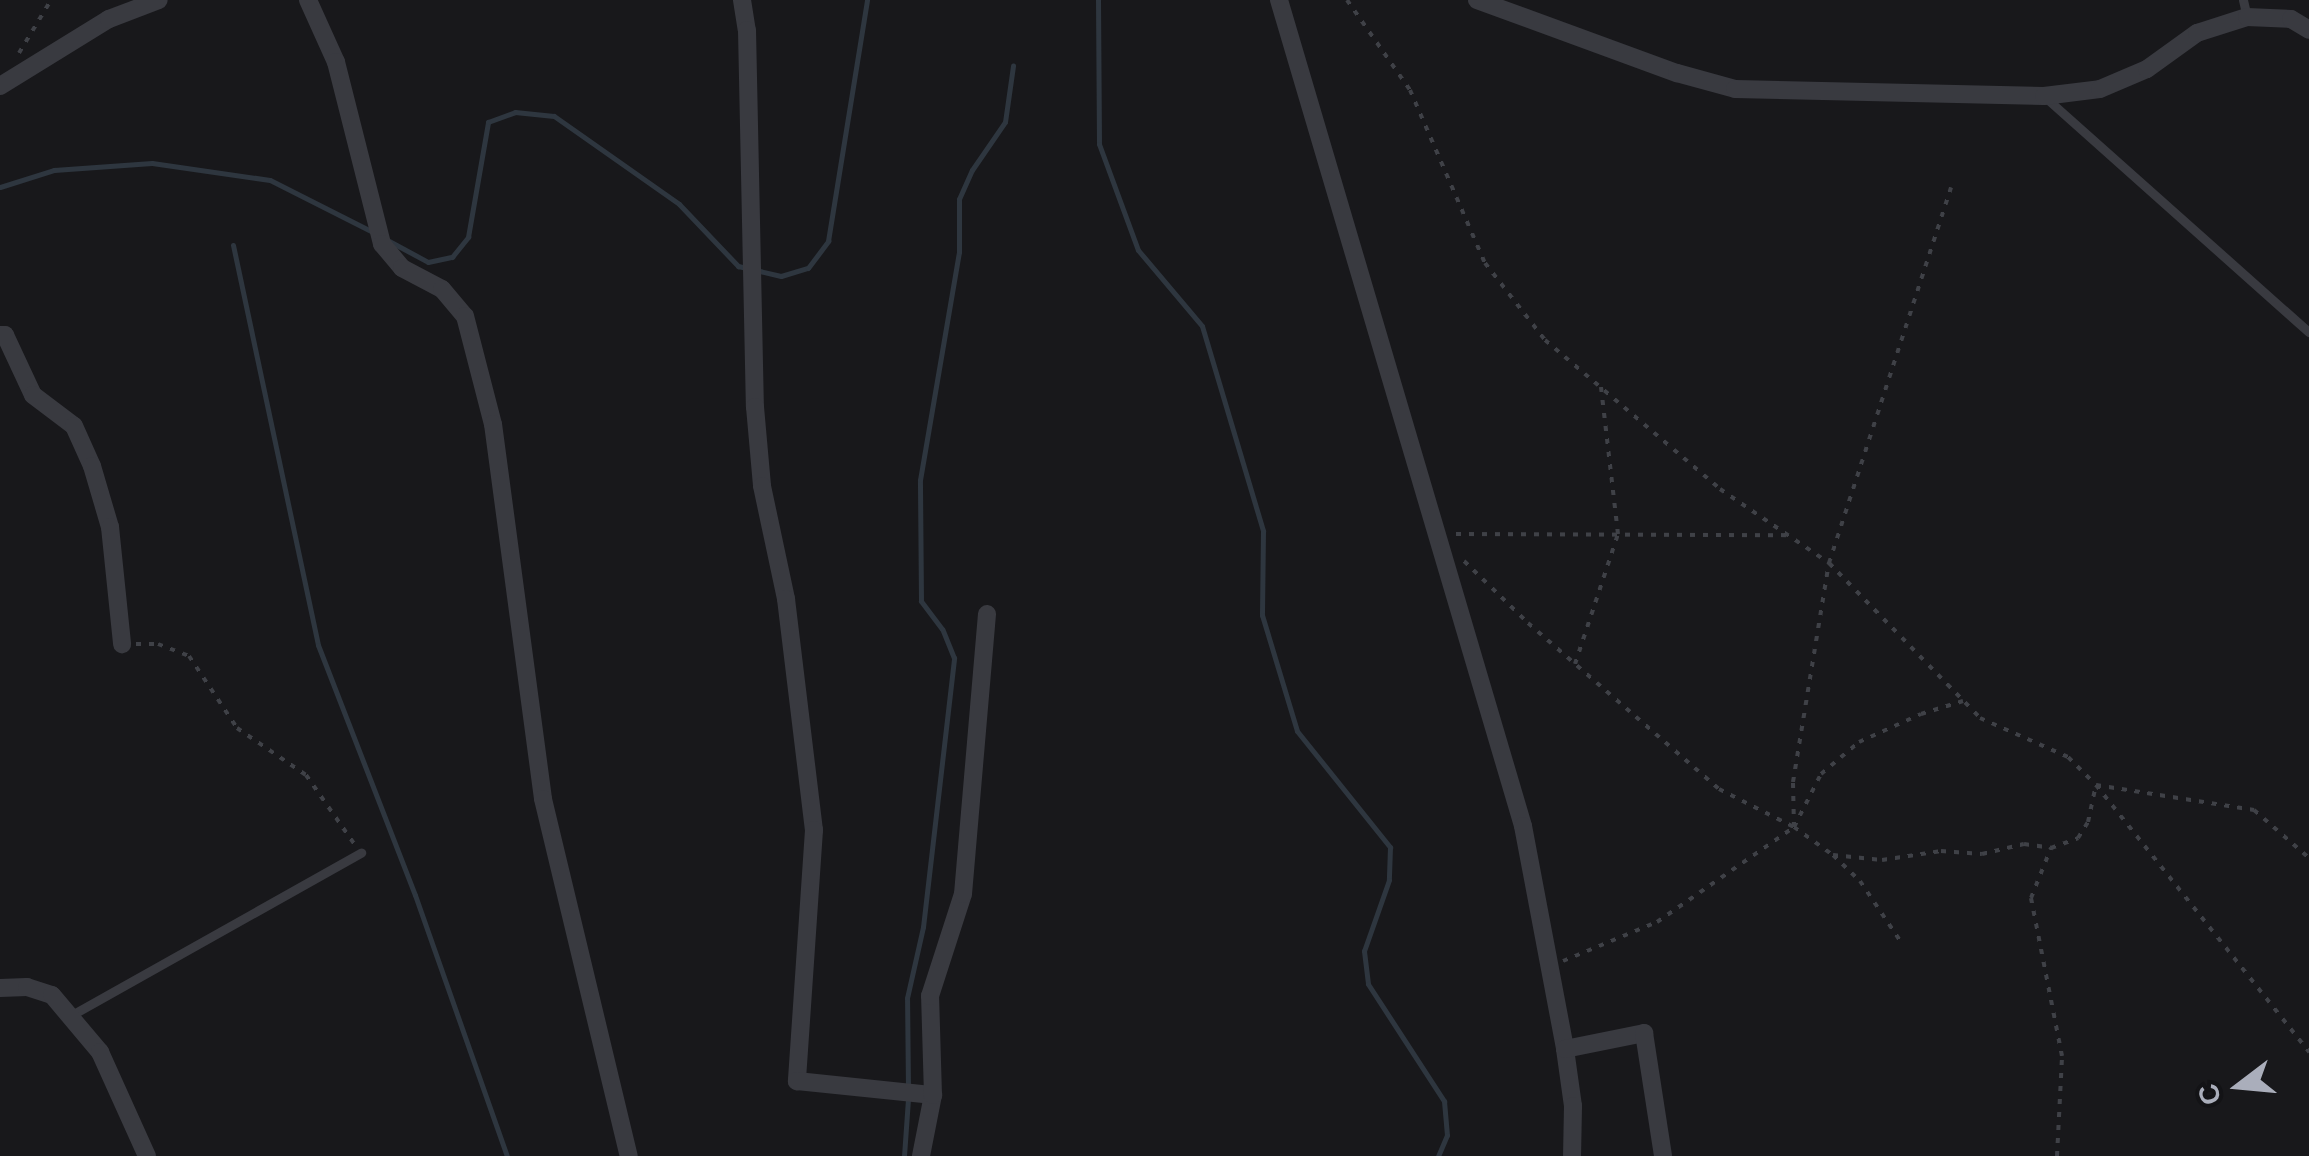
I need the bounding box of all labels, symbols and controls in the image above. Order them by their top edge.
north arrow [2189,1036,2289,1136]
text: С [2191,1080,2228,1109]

